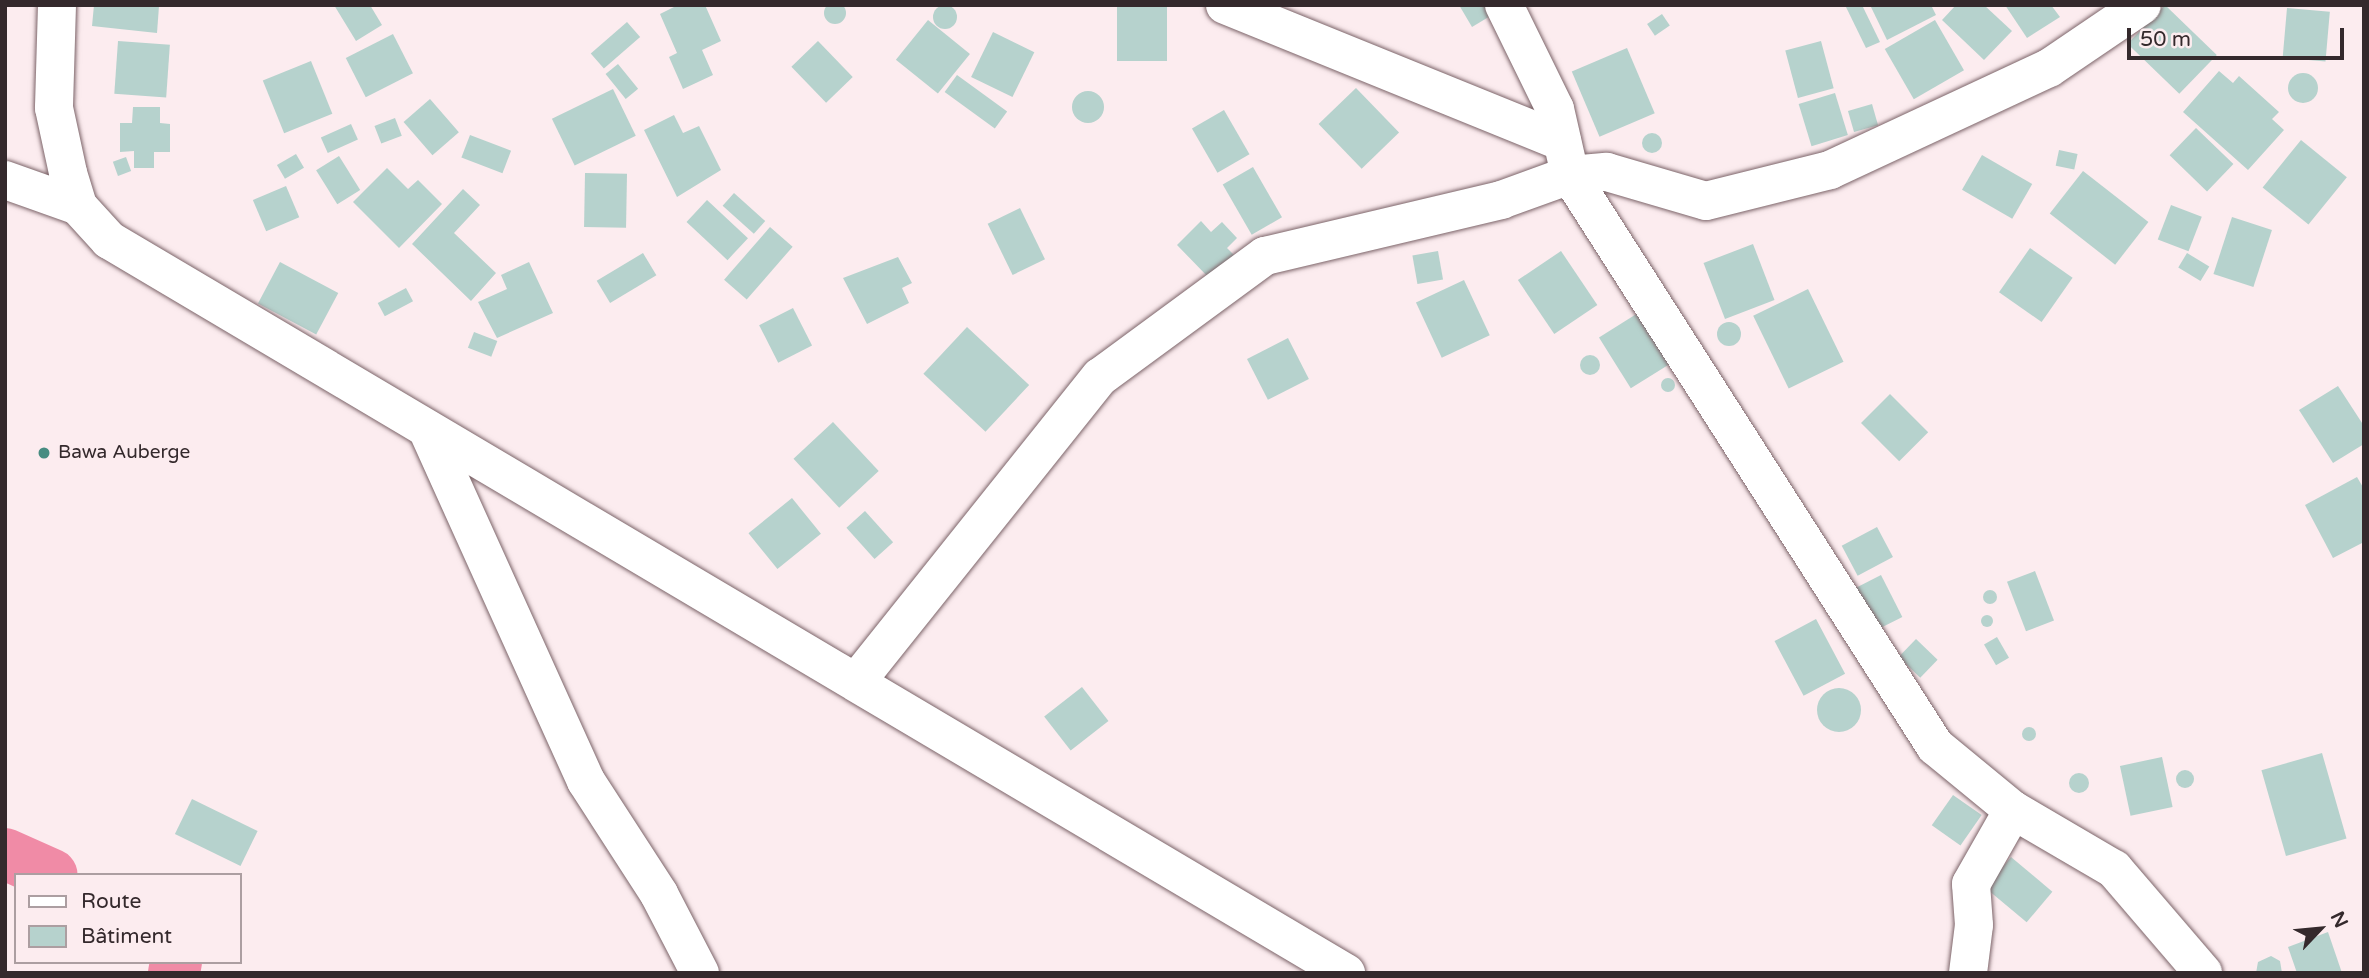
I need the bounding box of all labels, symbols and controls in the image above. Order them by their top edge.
scale bar [2131,14,2348,58]
text: 50 m [2140,27,2191,52]
place label: Bawa Auberge [58,442,190,464]
marker: Bawa Auberge [36,445,52,461]
legend [14,873,242,964]
text: Route [81,889,141,914]
north arrow [2285,894,2355,964]
text: N [2326,908,2352,931]
text: Bâtiment [81,924,172,949]

